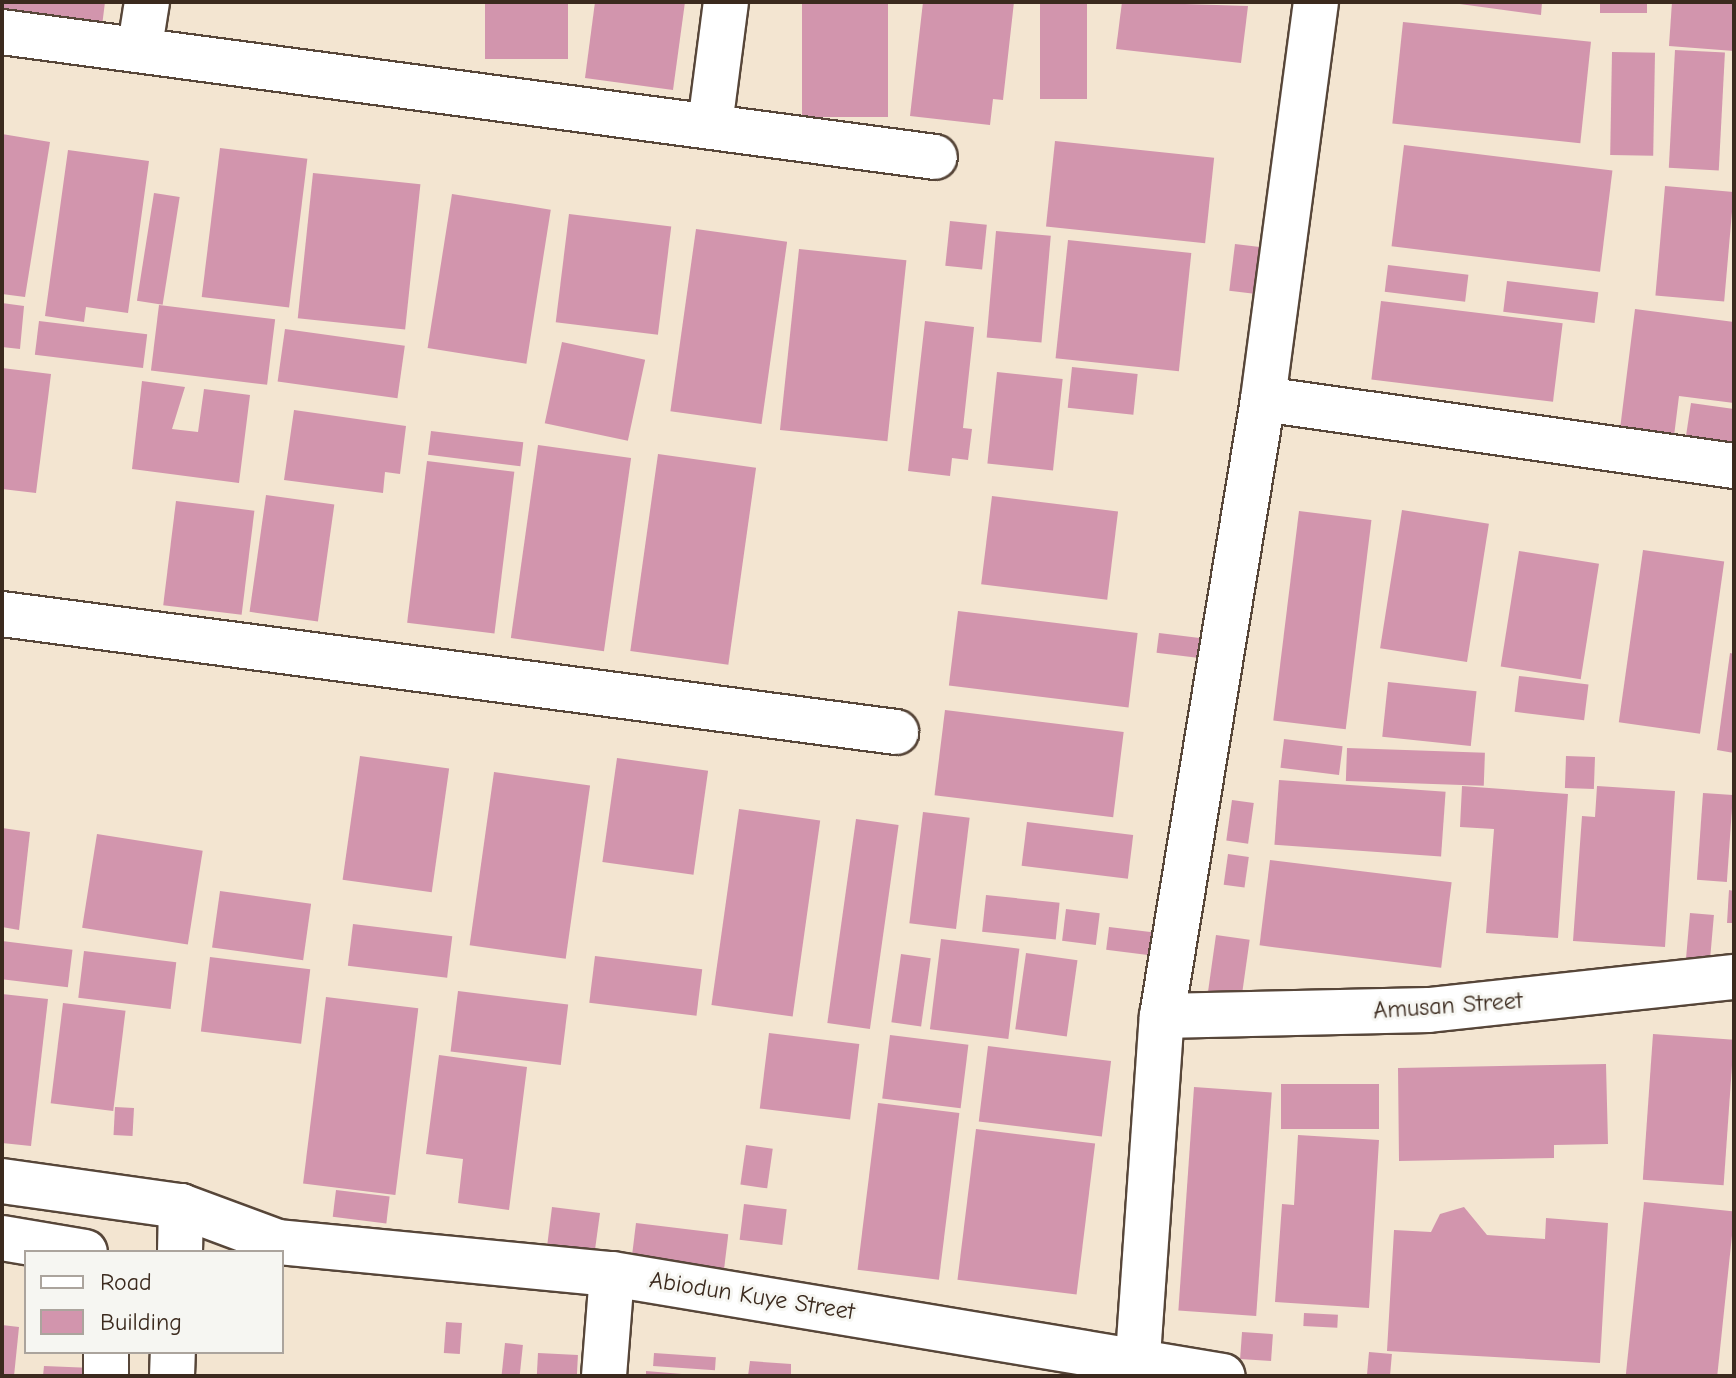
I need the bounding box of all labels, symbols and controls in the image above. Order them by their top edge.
street label: Amusan Street [1372,986,1524,1026]
legend [24,1250,284,1354]
street label: Abiodun Kuye Street [647,1266,857,1326]
text: Road [100,1268,152,1296]
text: Building [100,1308,182,1336]

